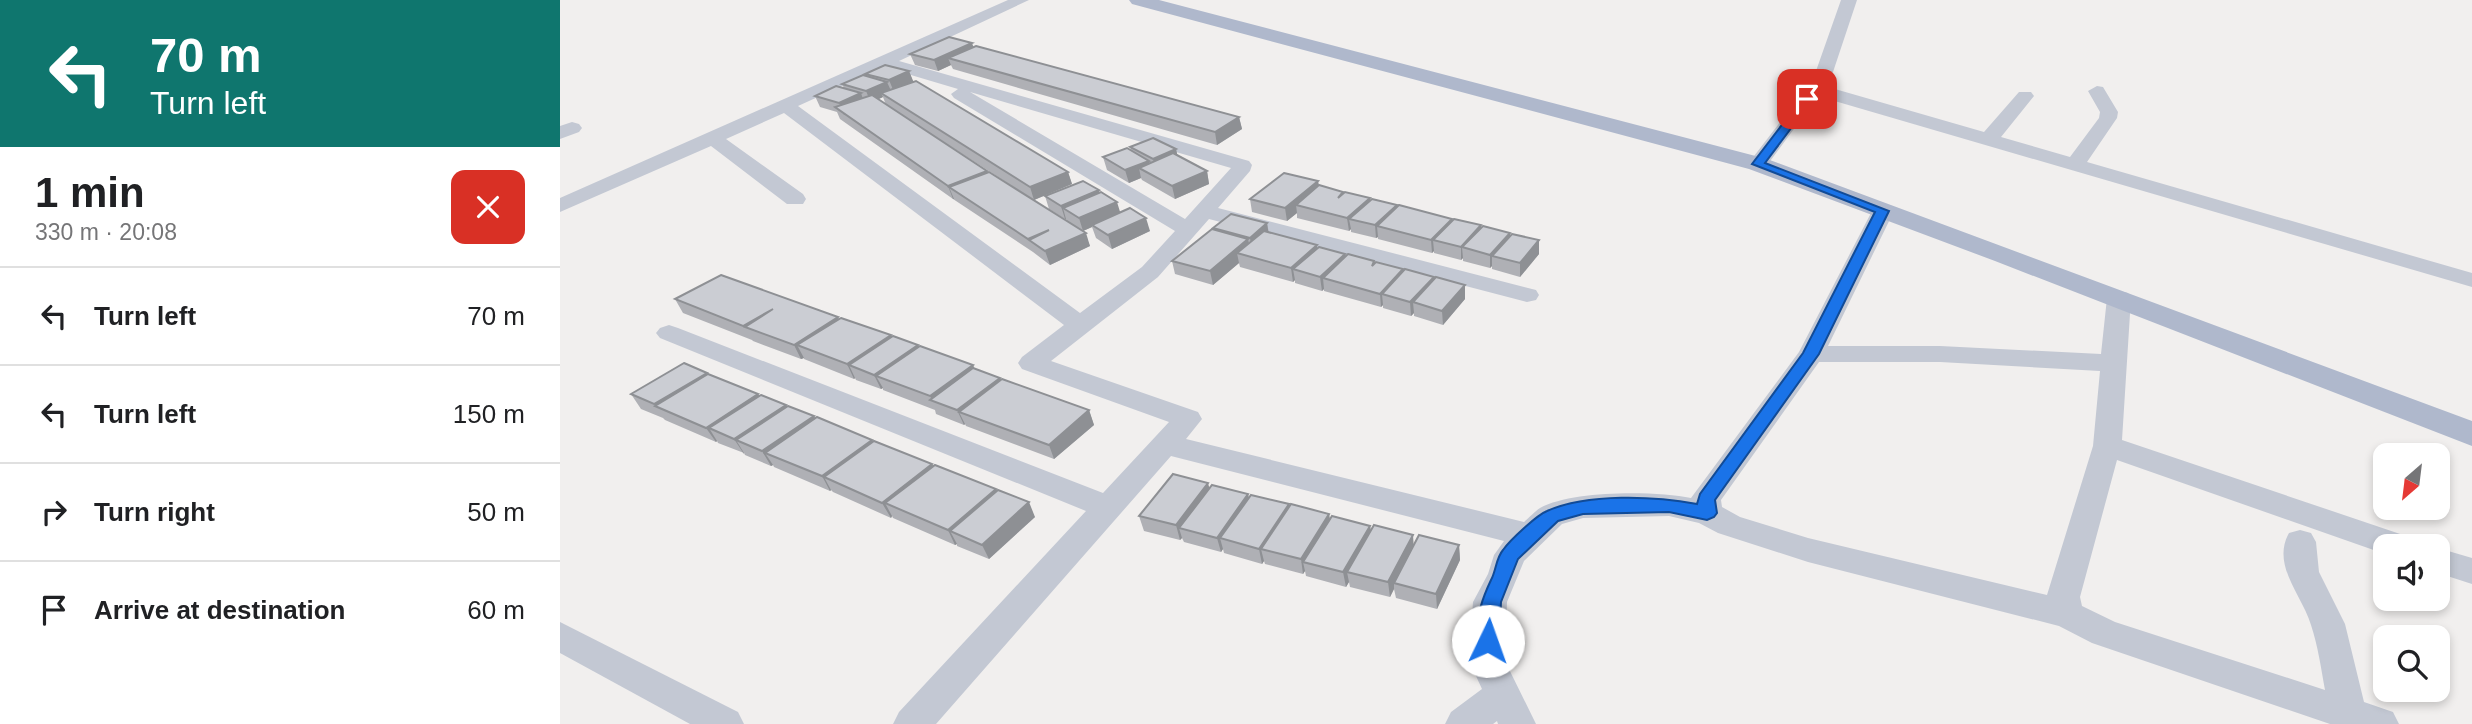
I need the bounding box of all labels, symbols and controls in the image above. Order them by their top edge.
icon: left [35,28,126,119]
text: 70 m [150,28,262,82]
pin [1777,69,1837,129]
icon: arrive [1788,80,1826,118]
text: Turn left [150,85,266,121]
text: 1 min [35,169,145,216]
button: close [451,170,525,244]
text: 330 m · 20:08 [35,219,177,245]
icon: left [35,297,73,335]
text: Turn left [94,301,196,331]
text: 70 m [467,301,525,331]
icon: left [35,395,73,433]
text: Turn left [94,399,196,429]
text: 150 m [453,399,525,429]
north arrow [2373,443,2450,520]
map controls [2373,443,2450,702]
icon: right [35,493,73,531]
text: Turn right [94,497,215,527]
text: 50 m [467,497,525,527]
button: sound [2373,534,2450,611]
icon: arrive [35,591,73,629]
text: Arrive at destination [94,595,345,625]
text: 60 m [467,595,525,625]
position arrow [1451,604,1525,678]
button: search [2373,625,2450,702]

